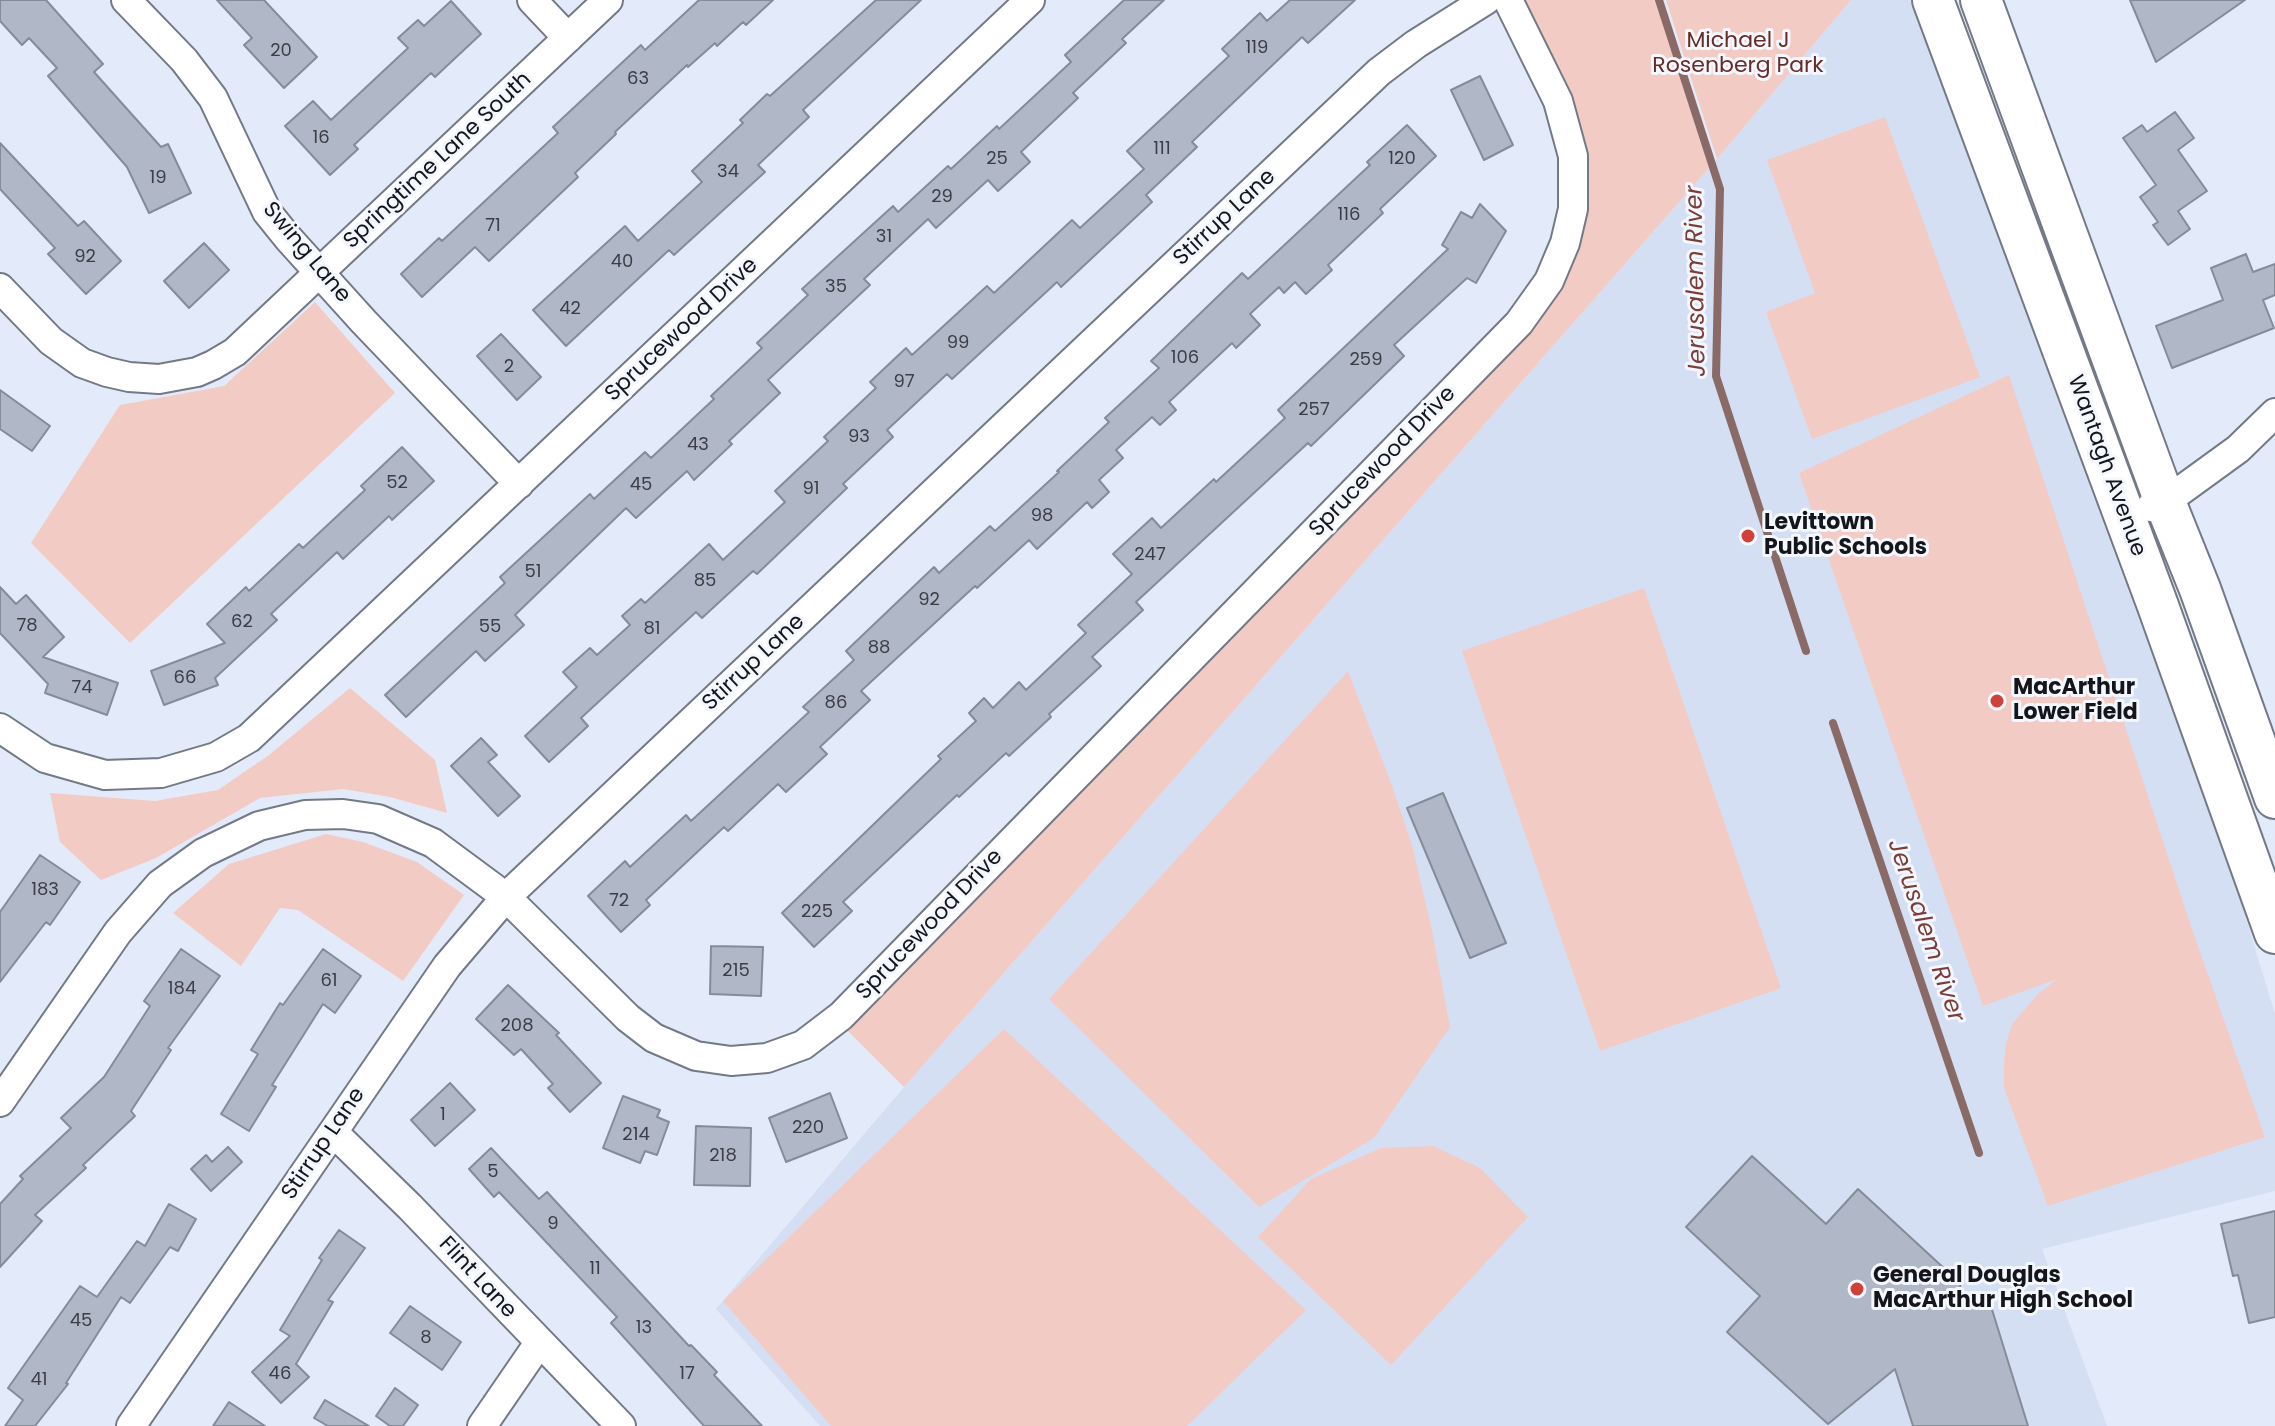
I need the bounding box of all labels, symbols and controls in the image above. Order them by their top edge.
park label: Michael J Rosenberg Park [1652,28,1824,80]
house number: 119 [1246,37,1268,59]
house number: 20 [270,40,292,62]
street label: Springtime Lane South [339,67,537,255]
house number: 63 [627,68,649,90]
house number: 16 [312,127,330,149]
house number: 111 [1153,138,1171,160]
house number: 25 [986,148,1008,170]
house number: 120 [1388,148,1416,170]
house number: 34 [717,161,739,183]
street label: Stirrup Lane [1169,164,1281,272]
house number: 19 [149,167,167,189]
water label: Jerusalem River [1681,185,1713,377]
house number: 29 [931,186,953,208]
street label: Swing Lane [256,197,356,309]
house number: 116 [1338,204,1360,226]
house number: 71 [485,215,501,237]
house number: 31 [876,226,892,248]
house number: 92 [74,246,96,268]
house number: 40 [611,251,633,273]
street label: Sprucewood Drive [600,252,764,408]
house number: 35 [825,276,847,298]
house number: 42 [559,298,581,320]
house number: 99 [947,332,969,354]
house number: 106 [1171,347,1199,369]
house number: 259 [1350,349,1382,371]
house number: 2 [504,356,514,378]
house number: 97 [893,371,915,393]
street label: Wantagh Avenue [2061,372,2151,560]
street label: Sprucewood Drive [1304,381,1462,543]
house number: 257 [1298,399,1330,421]
house number: 93 [848,426,870,448]
house number: 43 [687,434,709,456]
house number: 52 [386,472,408,494]
house number: 45 [630,474,652,496]
house number: 91 [802,478,820,500]
house number: 98 [1031,505,1053,527]
place label: Levittown Public Schools [1764,510,1927,562]
marker: Levittown Public Schools [1739,527,1757,545]
house number: 247 [1134,544,1166,566]
house number: 51 [524,561,542,583]
house number: 85 [694,570,716,592]
house number: 92 [918,589,940,611]
street label: Stirrup Lane [698,609,810,717]
house number: 62 [231,611,253,633]
house number: 78 [16,615,38,637]
house number: 55 [479,616,501,638]
house number: 81 [643,618,661,640]
house number: 88 [868,637,890,659]
house number: 66 [174,667,196,689]
place label: MacArthur Lower Field [2013,675,2138,726]
house number: 74 [71,677,93,699]
house number: 86 [825,692,847,714]
marker: MacArthur Lower Field [1988,692,2006,710]
water label: Jerusalem River [1880,836,1970,1026]
street label: Sprucewood Drive [851,844,1009,1006]
house number: 183 [31,879,59,901]
house number: 72 [609,890,629,912]
house number: 225 [801,901,833,923]
house number: 215 [722,960,750,982]
house number: 61 [320,970,338,992]
house number: 184 [168,978,196,1000]
house number: 208 [500,1015,534,1037]
street label: Stirrup Lane [277,1083,371,1205]
house number: 1 [440,1104,446,1126]
house number: 220 [792,1117,824,1139]
house number: 214 [622,1124,650,1146]
house number: 218 [709,1145,737,1167]
house number: 5 [487,1161,499,1183]
house number: 9 [547,1213,559,1235]
street label: Flint Lane [433,1232,521,1324]
house number: 11 [589,1258,601,1280]
place label: General Douglas MacArthur High School [1873,1263,2133,1314]
marker: General Douglas MacArthur High School [1848,1280,1866,1298]
house number: 45 [70,1310,92,1332]
house number: 13 [636,1317,652,1339]
house number: 8 [420,1327,432,1349]
house number: 46 [269,1363,291,1385]
house number: 17 [679,1363,695,1385]
house number: 41 [30,1369,48,1391]

